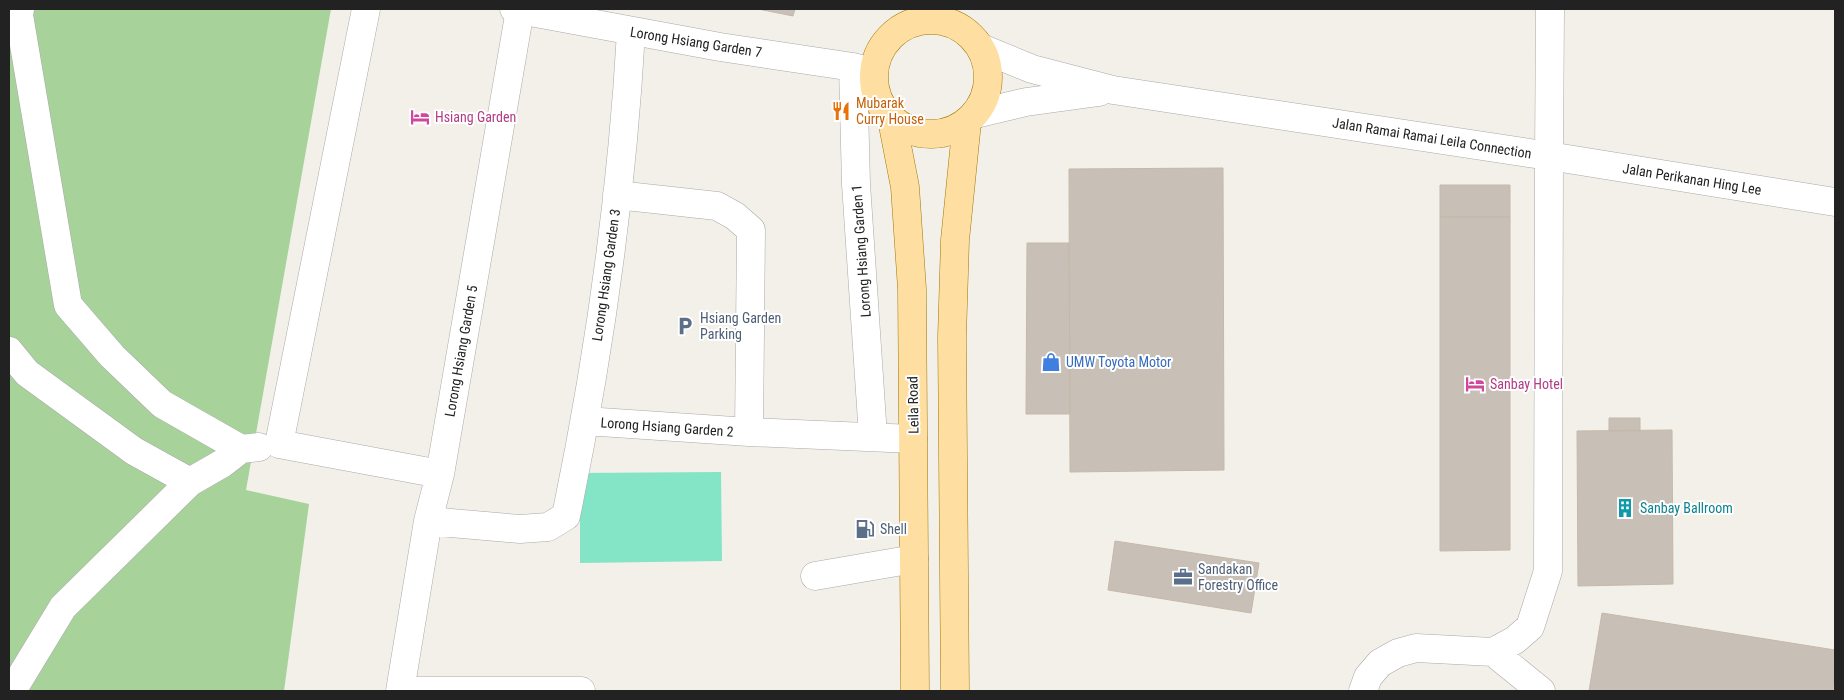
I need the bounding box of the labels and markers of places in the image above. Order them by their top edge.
place label: Mubarak Curry House [856,95,924,127]
restaurant icon: Mubarak Curry House [830,100,852,122]
hotel icon: Hsiang Garden [409,106,431,128]
place label: Hsiang Garden [435,109,516,125]
place label: Hsiang Garden Parking [700,310,781,342]
parking icon: Hsiang Garden Parking [674,315,696,337]
shop icon: UMW Toyota Motor [1040,351,1062,373]
place label: UMW Toyota Motor [1066,354,1171,370]
hotel icon: Sanbay Hotel [1464,373,1486,395]
place label: Sanbay Hotel [1490,376,1563,392]
building icon: Sanbay Ballroom [1614,497,1636,519]
place label: Sanbay Ballroom [1640,500,1733,516]
fuel station icon: Shell [854,518,876,540]
place label: Shell [880,521,907,537]
place label: Sandakan Forestry Office [1198,561,1279,593]
office icon: Sandakan Forestry Office [1172,566,1194,588]

